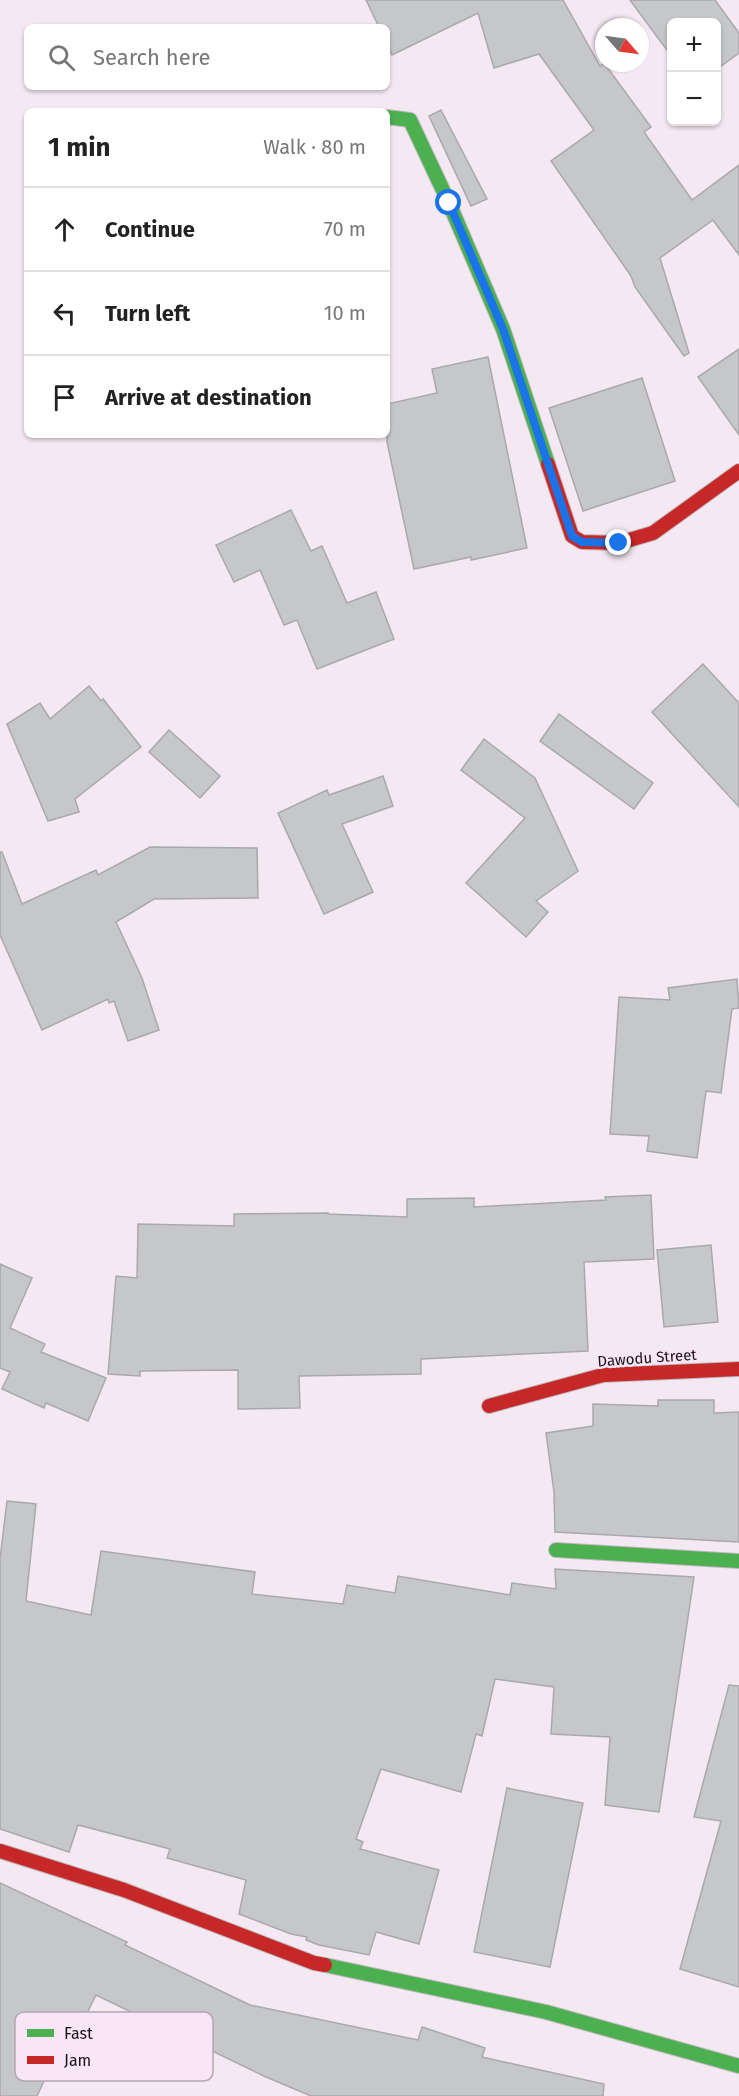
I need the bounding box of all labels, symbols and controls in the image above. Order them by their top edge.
north arrow [595,18,649,72]
map controls [667,18,721,126]
button: + [667,18,721,72]
search box [24,24,390,90]
icon: search [45,41,78,74]
text: Search here [93,44,211,71]
button: − [667,72,721,126]
text: 1 min [48,132,111,163]
text: Walk · 80 m [263,135,366,159]
route start [435,189,461,215]
icon: ahead [48,213,81,246]
text: Continue [105,216,195,243]
text: 70 m [324,217,366,241]
icon: left [48,297,81,330]
text: Turn left [105,300,190,327]
text: 10 m [324,301,366,325]
icon: arrive [48,381,81,414]
text: Arrive at destination [105,384,312,411]
route end [605,529,631,555]
street label: Dawodu Street [597,1346,698,1370]
legend [15,2012,213,2081]
text: Fast [64,2024,93,2043]
text: Jam [64,2051,91,2070]

